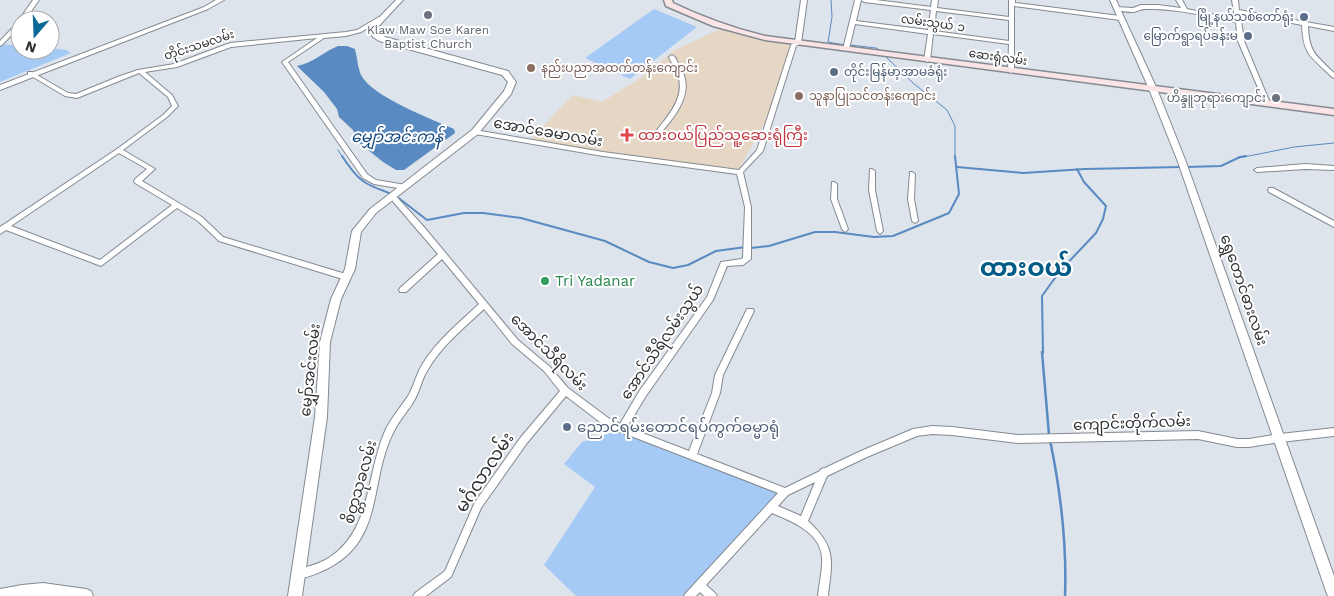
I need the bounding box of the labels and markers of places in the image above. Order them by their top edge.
place label: မြို့နယ်သစ်တော်ရုံး [1197,8,1294,27]
marker: Klaw Maw Soe Karen Baptist Church [422,9,434,21]
marker: မြို့နယ်သစ်တော်ရုံး [1298,11,1310,23]
place label: Klaw Maw Soe Karen Baptist Church [367,23,489,51]
place label: မြောက်ရွာရပ်ခန်းမ [1143,27,1238,46]
marker: မြောက်ရွာရပ်ခန်းမ [1242,30,1254,42]
place label: နည်းပညာအထက်တန်းကျောင်း [541,59,698,78]
marker: နည်းပညာအထက်တန်းကျောင်း [525,62,537,74]
place label: တိုင်းမြန်မာ့အာမခံရုံး [844,63,948,82]
marker: တိုင်းမြန်မာ့အာမခံရုံး [828,66,840,78]
place label: သူနာပြုသင်တန်းကျောင်း [809,87,936,106]
place label: ဟိန္ဒူဘုရားကျောင်း [1167,89,1266,108]
marker: သူနာပြုသင်တန်းကျောင်း [793,90,805,102]
marker: ဟိန္ဒူဘုရားကျောင်း [1270,92,1282,104]
place label: ထားဝယ်ပြည်သူ့ဆေးရုံကြီး [638,125,808,147]
marker: ထားဝယ်ပြည်သူ့ဆေးရုံကြီး [620,128,634,142]
place label: Tri Yadanar [555,272,635,290]
marker: Tri Yadanar [539,275,551,287]
place label: ညောင်ရမ်းတောင်ရပ်ကွက်ဓမ္မာရုံ [577,417,779,439]
marker: ညောင်ရမ်းတောင်ရပ်ကွက်ဓမ္မာရုံ [561,421,573,433]

